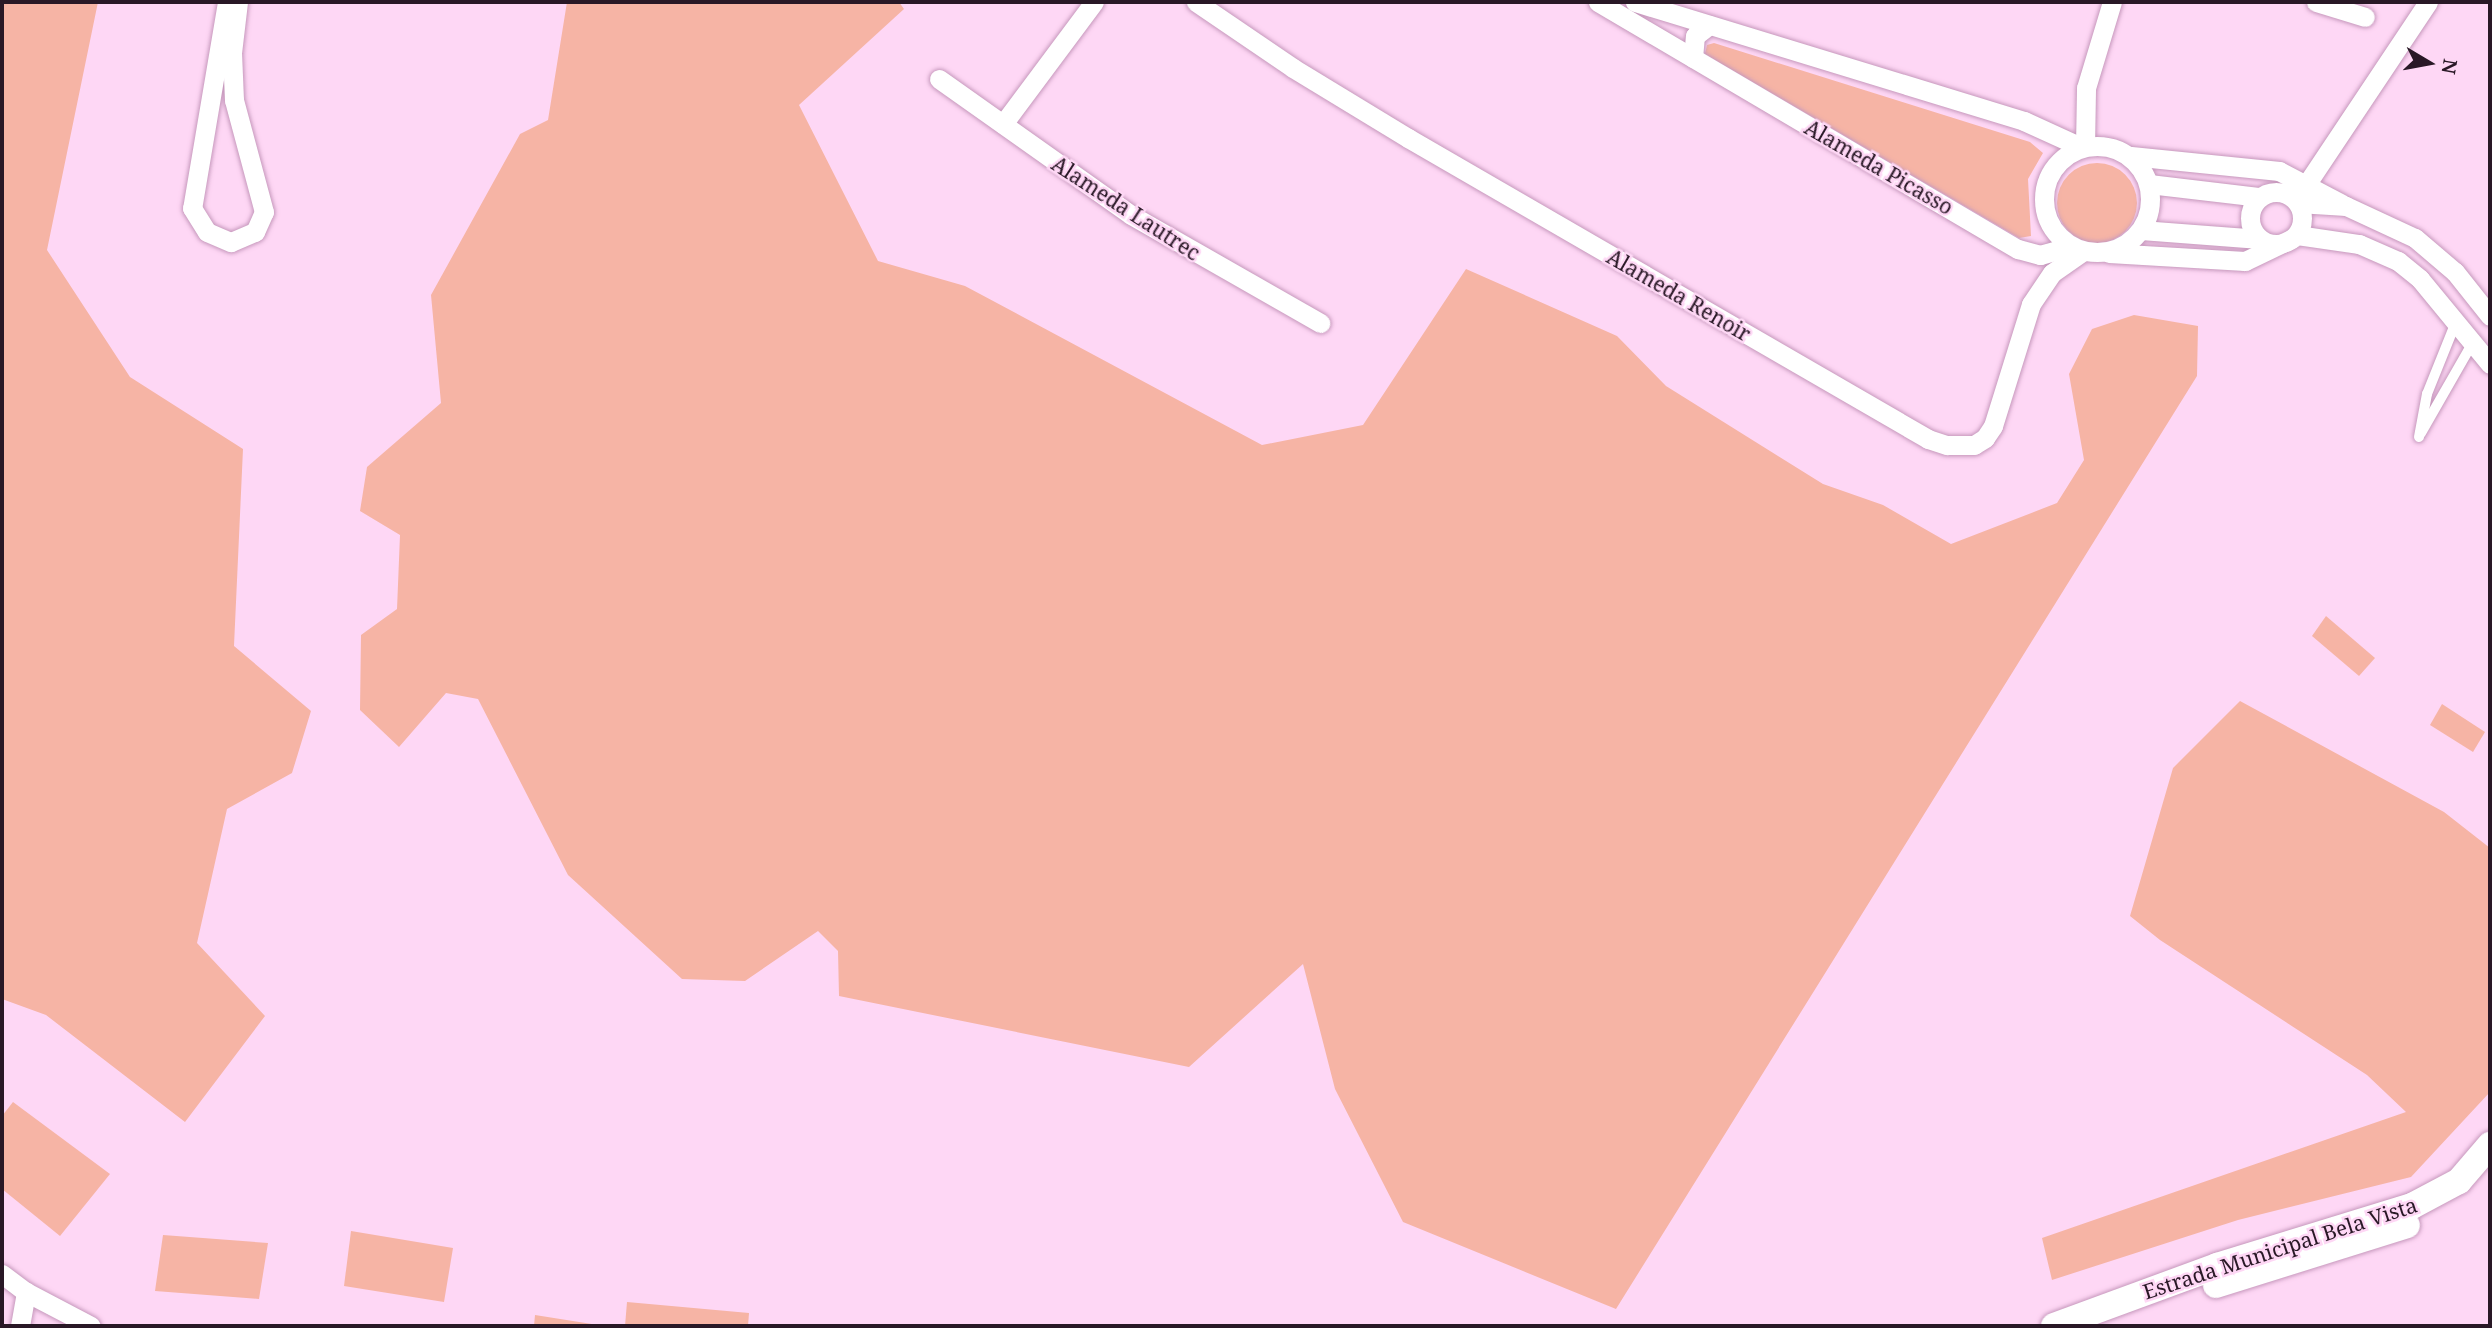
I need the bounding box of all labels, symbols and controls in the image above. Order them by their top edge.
north arrow [2394,28,2464,98]
text: N [2436,57,2464,76]
street label: Alameda Picasso [1800,114,1958,220]
street label: Alameda Lautrec [1047,151,1205,265]
street label: Alameda Renoir [1603,244,1755,346]
street label: Estrada Municipal Bela Vista [2140,1192,2420,1304]

